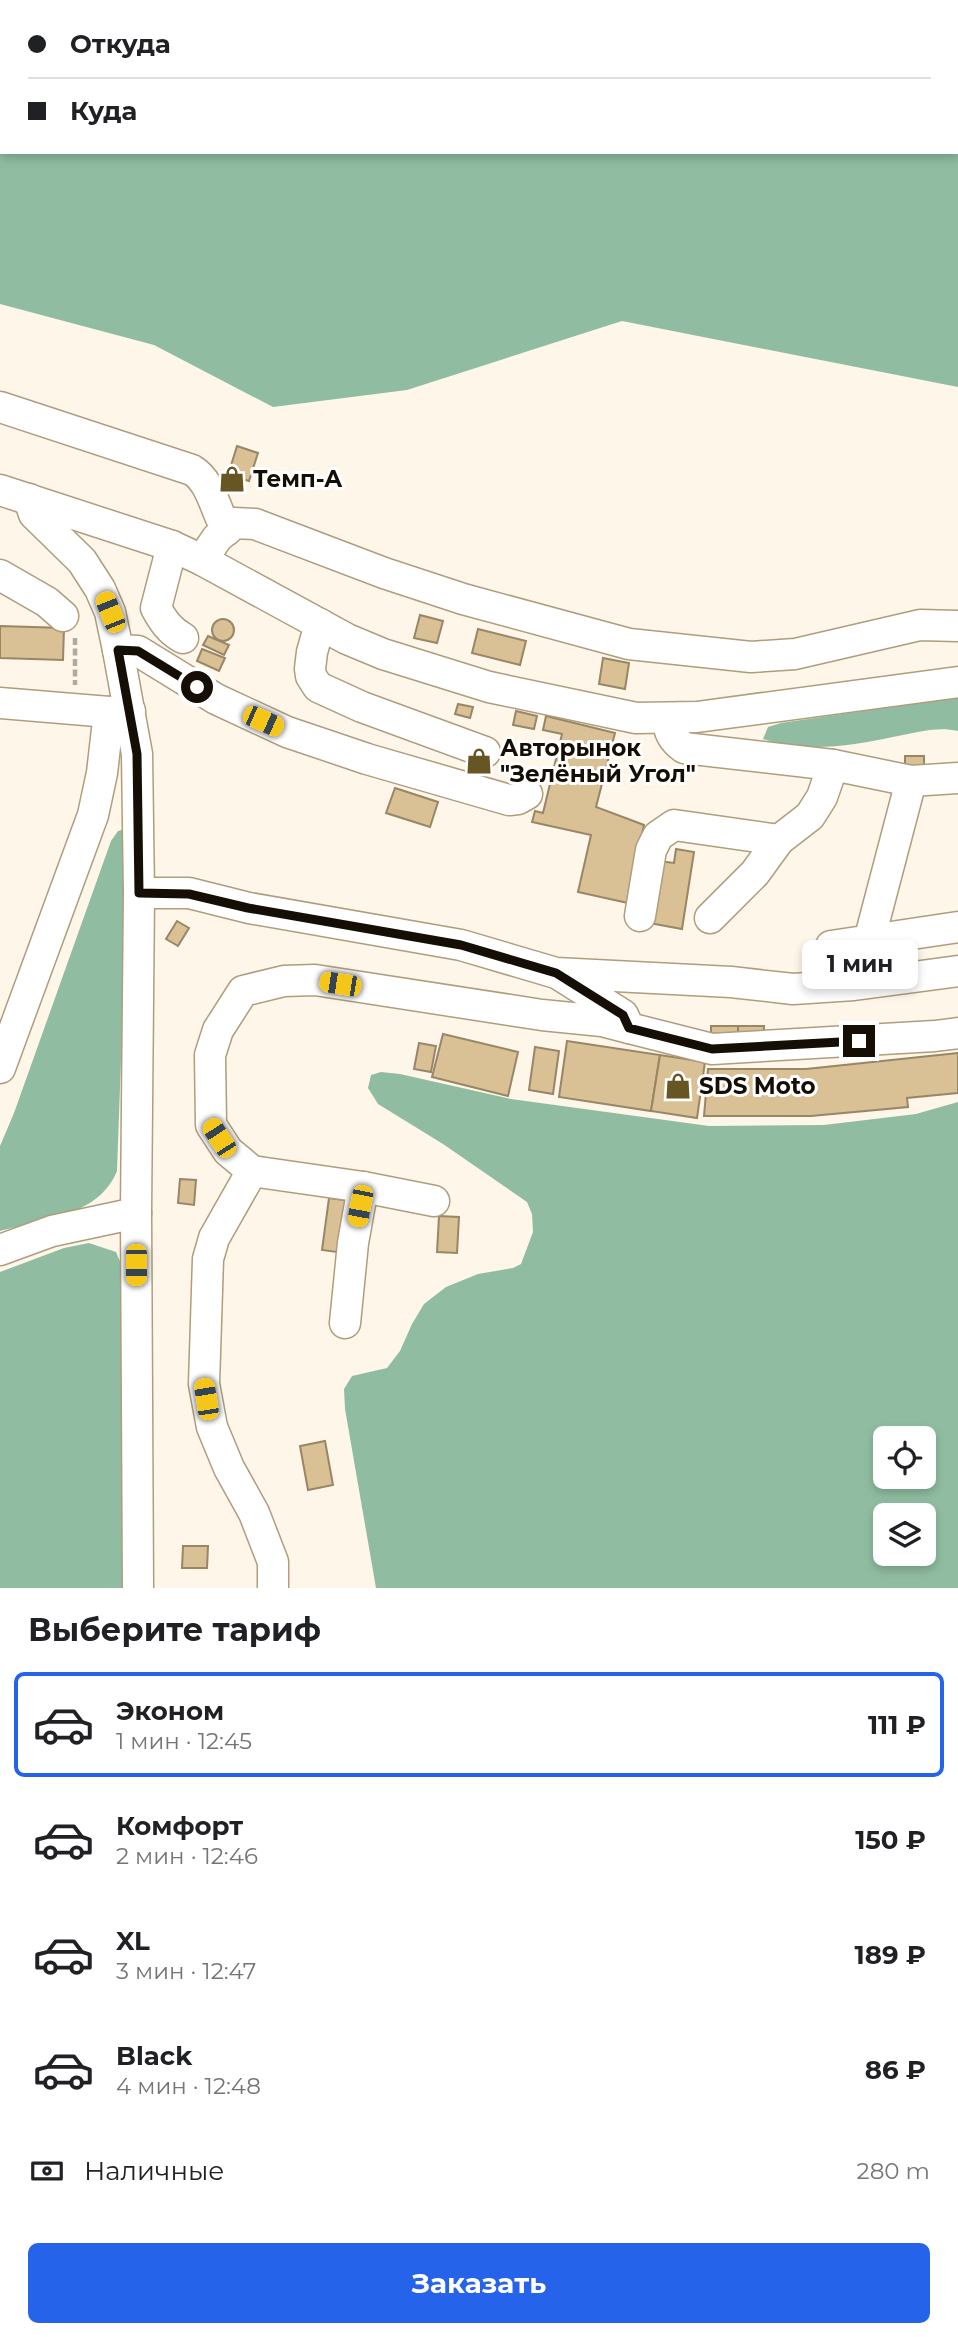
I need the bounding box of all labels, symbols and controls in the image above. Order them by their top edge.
text: Откуда [70,28,171,60]
text: Куда [70,95,137,127]
shop icon: Темп-А [217,464,247,494]
place label: Темп-А [253,465,343,493]
car [93,589,128,635]
route start [181,671,213,703]
car [240,703,287,739]
place label: Авторынок "Зелёный Угол" [500,734,696,788]
shop icon: Авторынок "Зелёный Угол" [464,746,494,776]
callout: 1 мин [801,940,917,988]
text: 1 мин [827,950,893,978]
car [318,970,363,998]
route end [843,1025,875,1057]
shop icon: SDS Moto [663,1071,693,1101]
place label: SDS Moto [699,1072,816,1100]
car [199,1115,240,1161]
car [346,1183,375,1229]
car [126,1244,147,1286]
car [193,1377,220,1421]
map controls [873,1426,936,1566]
button: locate [873,1426,936,1489]
button: layers [873,1503,936,1566]
text: Выберите тариф [28,1610,321,1649]
icon: car [32,1693,95,1756]
text: Эконом [116,1695,224,1727]
text: 111 ₽ [868,1709,926,1741]
text: 1 мин · 12:45 [116,1727,252,1755]
icon: car [32,1808,95,1871]
text: Комфорт [116,1810,243,1842]
text: 150 ₽ [855,1824,926,1856]
text: 2 мин · 12:46 [116,1842,258,1870]
icon: car [32,1923,95,1986]
text: XL [116,1925,150,1957]
text: 189 ₽ [855,1939,926,1971]
text: 3 мин · 12:47 [116,1957,256,1985]
icon: car [32,2038,95,2101]
text: Black [116,2040,192,2072]
text: 86 ₽ [865,2054,926,2086]
text: 4 мин · 12:48 [116,2072,261,2100]
icon: cash [28,2152,66,2190]
text: Наличные [84,2155,224,2187]
text: 280 m [857,2157,930,2185]
button: Заказать [28,2243,930,2323]

